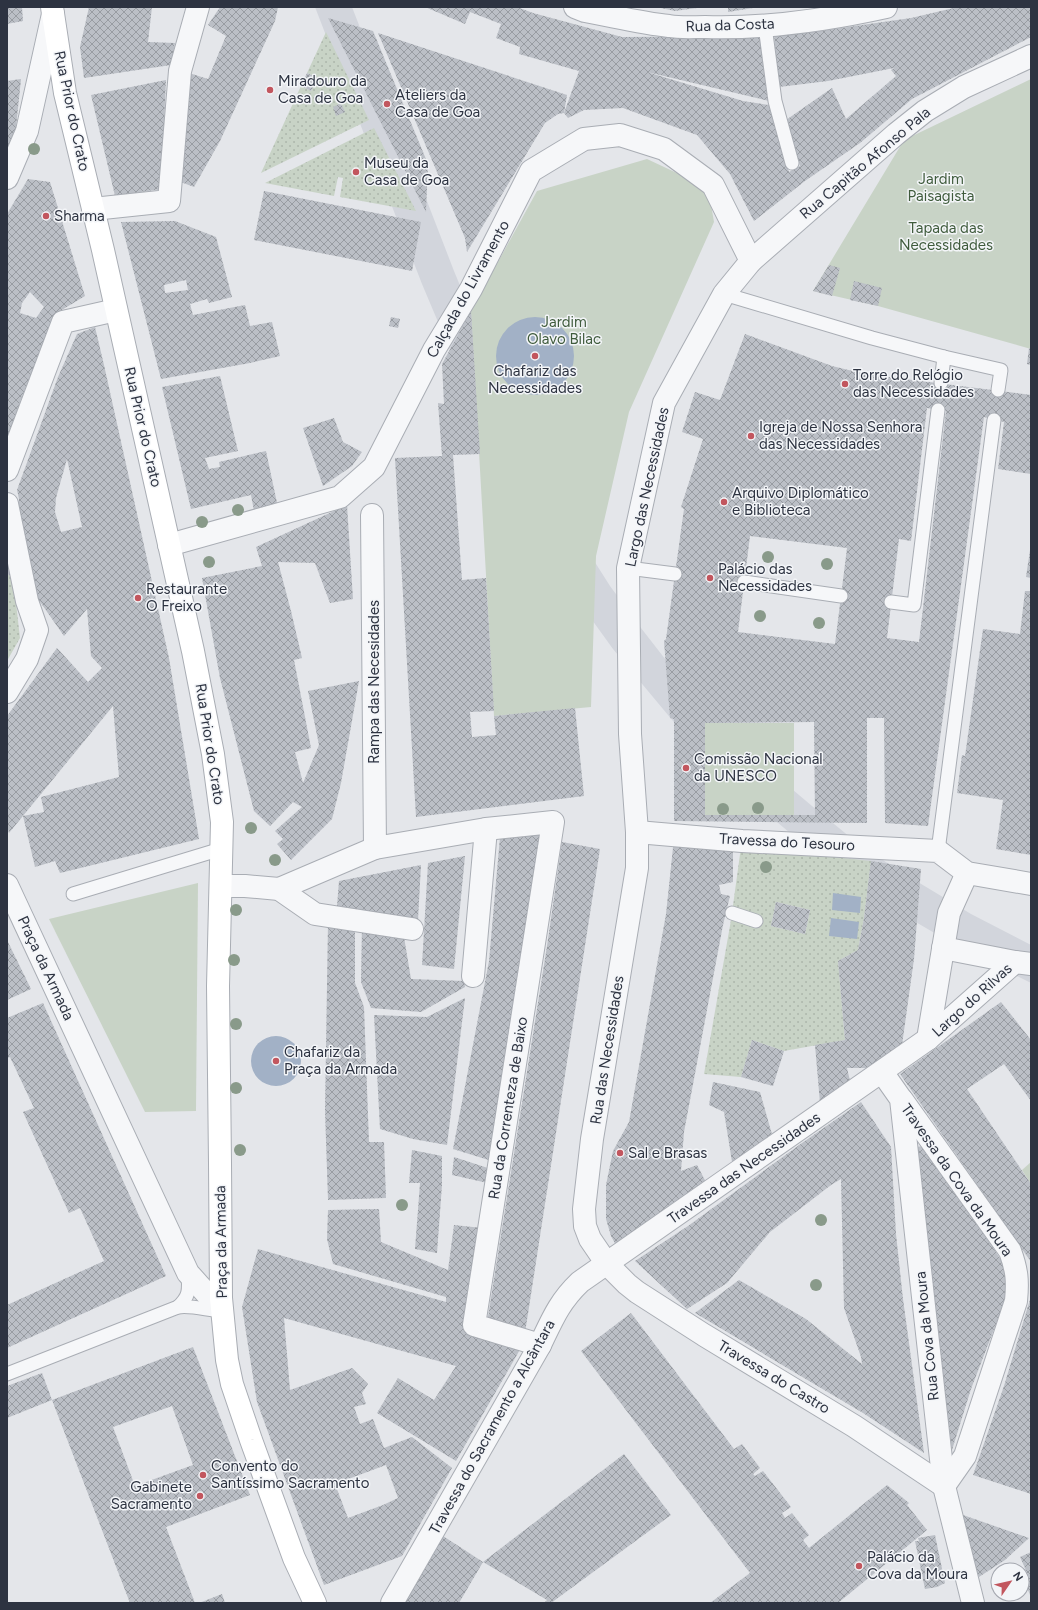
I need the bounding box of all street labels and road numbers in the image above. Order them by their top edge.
street label: Rua da Costa [685,14,775,36]
street label: Rua Prior do Crato [50,49,94,173]
street label: Rua Capitão Afonso Pala [796,103,934,223]
street label: Calçada do Livramento [423,217,513,361]
street label: Rua Prior do Crato [120,365,166,489]
street label: Largo das Necessidades [621,405,673,569]
street label: Rampa das Necesidades [365,600,383,764]
street label: Rua Prior do Crato [192,682,229,806]
street label: Travessa do Tesouro [719,829,856,855]
street label: Praça da Armada [14,913,78,1023]
street label: Largo do Rilvas [928,959,1016,1041]
street label: Rua das Necessidades [586,974,628,1126]
street label: Rua da Correnteza de Baixo [485,1015,531,1201]
street label: Travessa da Cova da Moura [897,1100,1017,1260]
street label: Travessa das Necessidades [664,1108,824,1228]
street label: Praça da Armada [211,1185,231,1299]
street label: Rua Cova da Moura [911,1270,943,1402]
street label: Travessa do Sacramento a Alcântara [425,1317,559,1537]
street label: Travessa do Castro [715,1336,833,1418]

